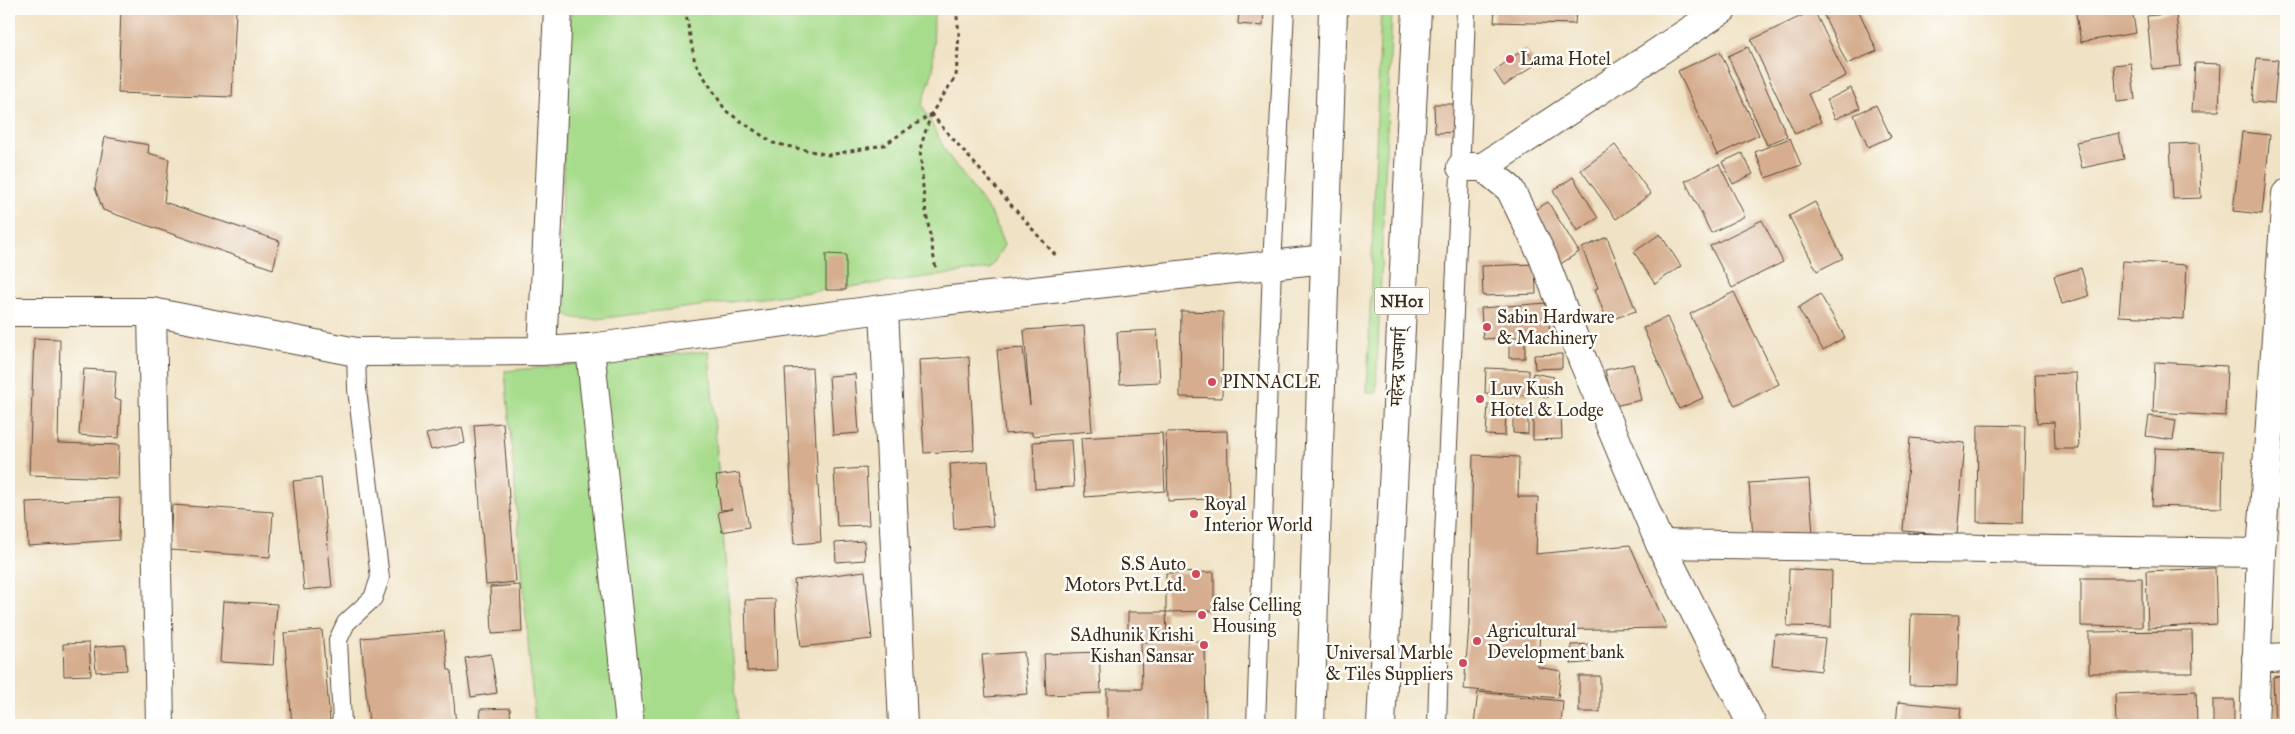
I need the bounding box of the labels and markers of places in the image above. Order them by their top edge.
place label: Lama Hotel [1520,48,1611,70]
marker: Lama Hotel [1504,53,1516,65]
place label: Sabin Hardware & Machinery [1497,306,1614,349]
marker: Sabin Hardware & Machinery [1481,321,1493,333]
place label: PINNACLE [1222,371,1321,393]
marker: PINNACLE [1206,376,1218,388]
place label: Luv Kush Hotel & Lodge [1490,378,1604,422]
marker: Luv Kush Hotel & Lodge [1474,393,1486,405]
place label: Royal Interior World [1204,493,1313,536]
marker: Royal Interior World [1188,508,1200,520]
place label: S.S Auto Motors Pvt.Ltd. [1064,553,1186,596]
marker: S.S Auto Motors Pvt.Ltd. [1190,568,1202,580]
place label: false Celling Housing [1212,594,1302,638]
marker: false Celling Housing [1196,609,1208,621]
place label: Agricultural Development bank [1486,620,1625,663]
place label: SAdhunik Krishi Kishan Sansar [1070,624,1194,667]
marker: Agricultural Development bank [1471,635,1483,647]
marker: SAdhunik Krishi Kishan Sansar [1198,639,1210,651]
place label: Universal Marble & Tiles Suppliers [1325,642,1453,685]
marker: Universal Marble & Tiles Suppliers [1457,657,1469,669]

